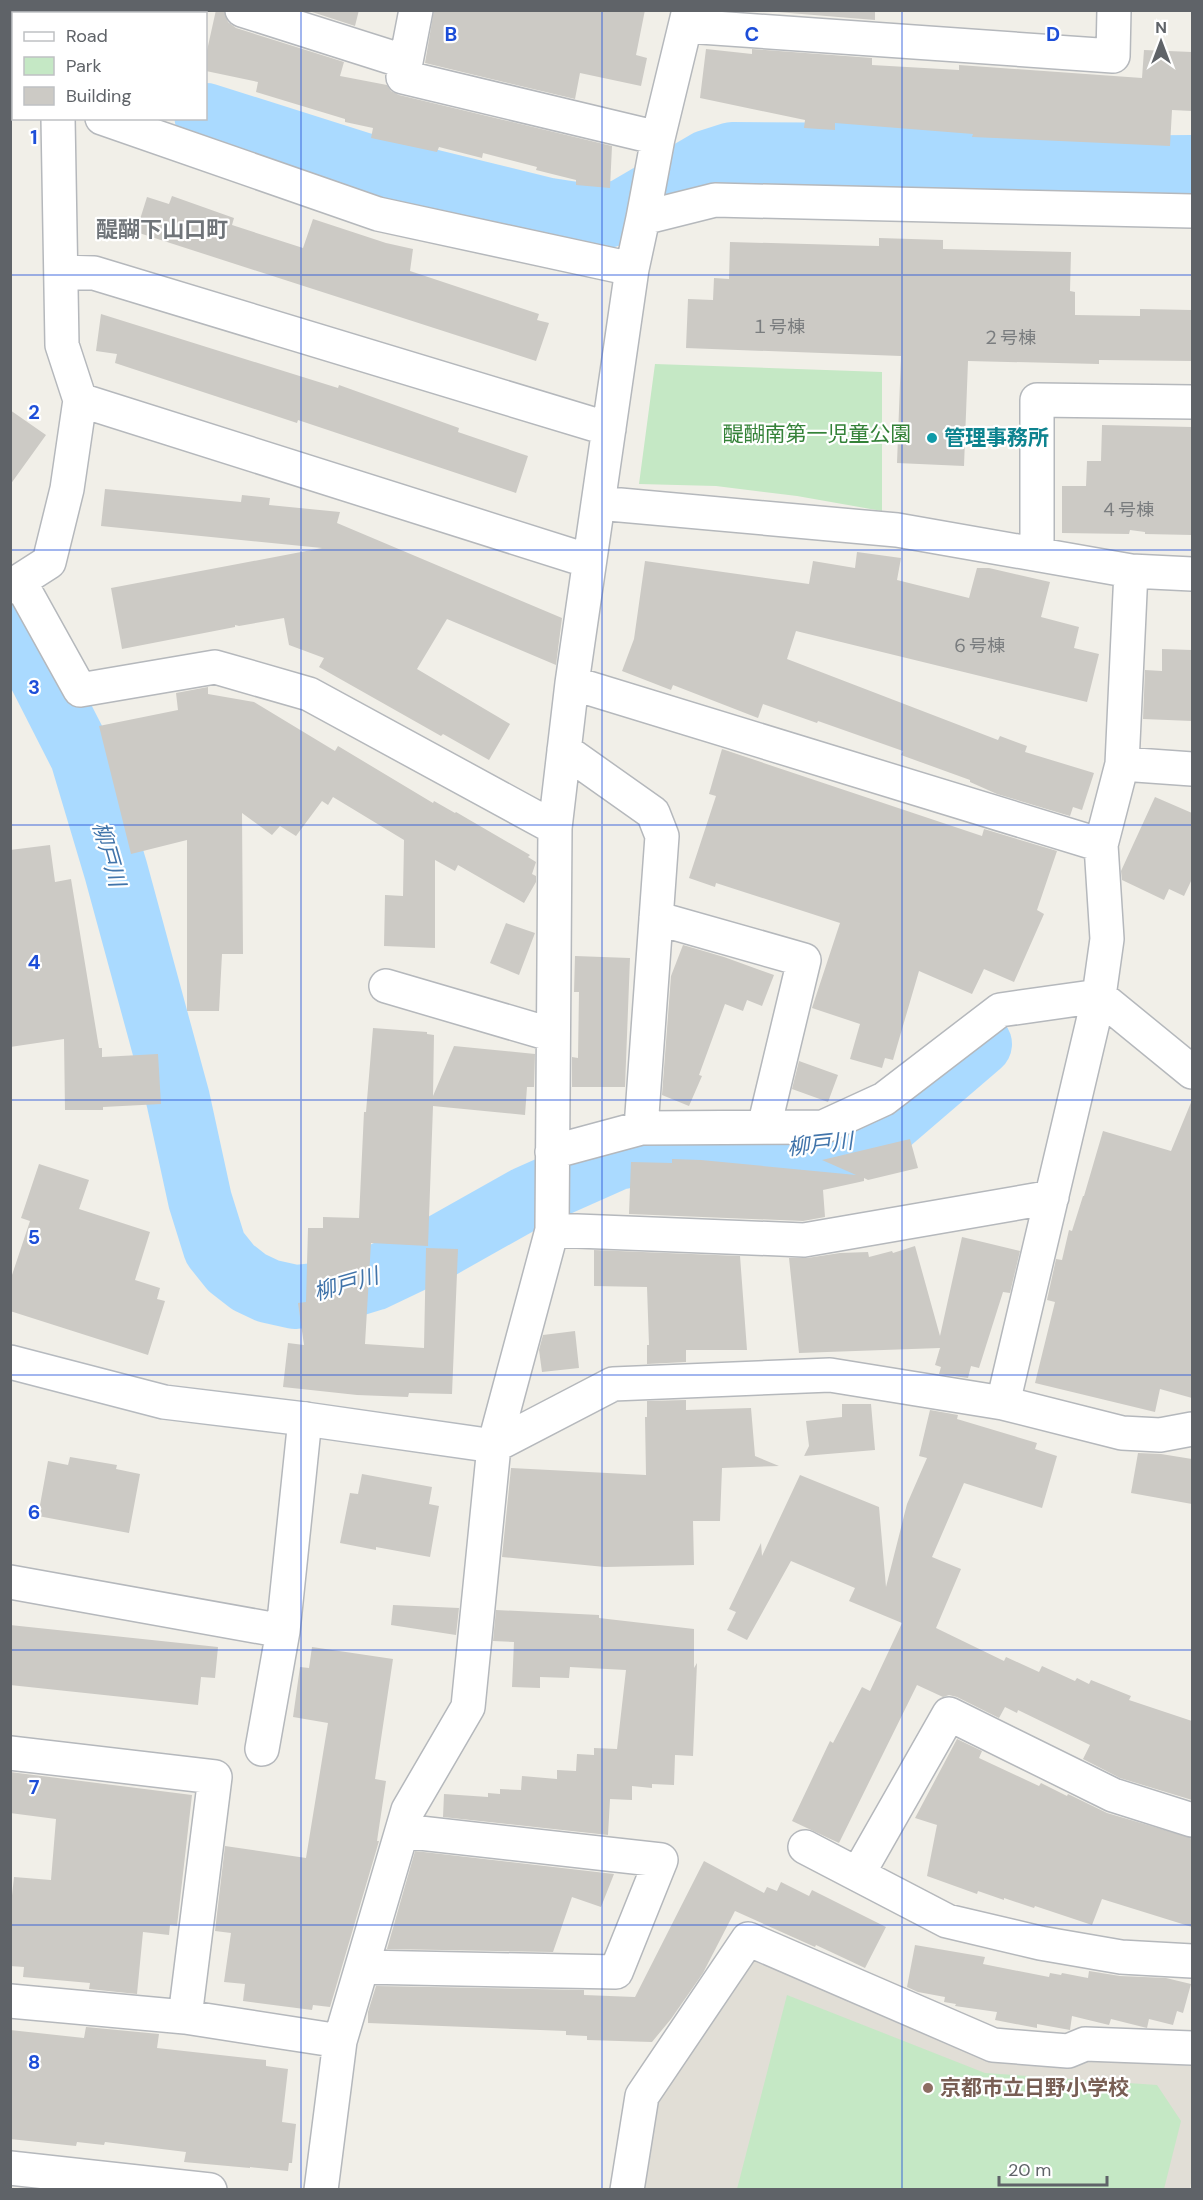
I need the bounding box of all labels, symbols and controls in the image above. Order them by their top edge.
legend [12,12,207,120]
north arrow [1131,12,1191,72]
text: N [1155,17,1167,38]
text: B [445,21,457,47]
text: C [745,21,759,47]
text: D [1046,21,1060,47]
text: Road [66,24,108,48]
text: Park [66,54,102,78]
text: Building [66,84,131,108]
text: 1 [30,124,38,150]
district label: 醍醐下山口町 [96,215,228,244]
house number: １号棟 [751,315,805,339]
house number: ２号棟 [982,326,1036,350]
text: 2 [28,399,40,425]
park label: 醍醐南第一児童公園 [723,420,912,448]
place label: 管理事務所 [944,424,1049,452]
marker: 管理事務所 [925,431,939,445]
house number: ４号棟 [1100,498,1154,522]
house number: ６号棟 [951,634,1005,658]
text: 3 [28,674,40,700]
water label: 柳戸川 [86,818,133,892]
text: 4 [28,949,41,975]
water label: 柳戸川 [786,1126,856,1162]
text: 5 [28,1224,40,1250]
water label: 柳戸川 [310,1260,384,1307]
text: 6 [28,1499,40,1525]
text: 7 [29,1774,40,1800]
text: 8 [28,2049,40,2075]
place label: 京都市立日野小学校 [940,2074,1129,2102]
marker: 京都市立日野小学校 [921,2081,935,2095]
scale bar [999,2149,1107,2187]
text: 20 m [1008,2158,1051,2182]

